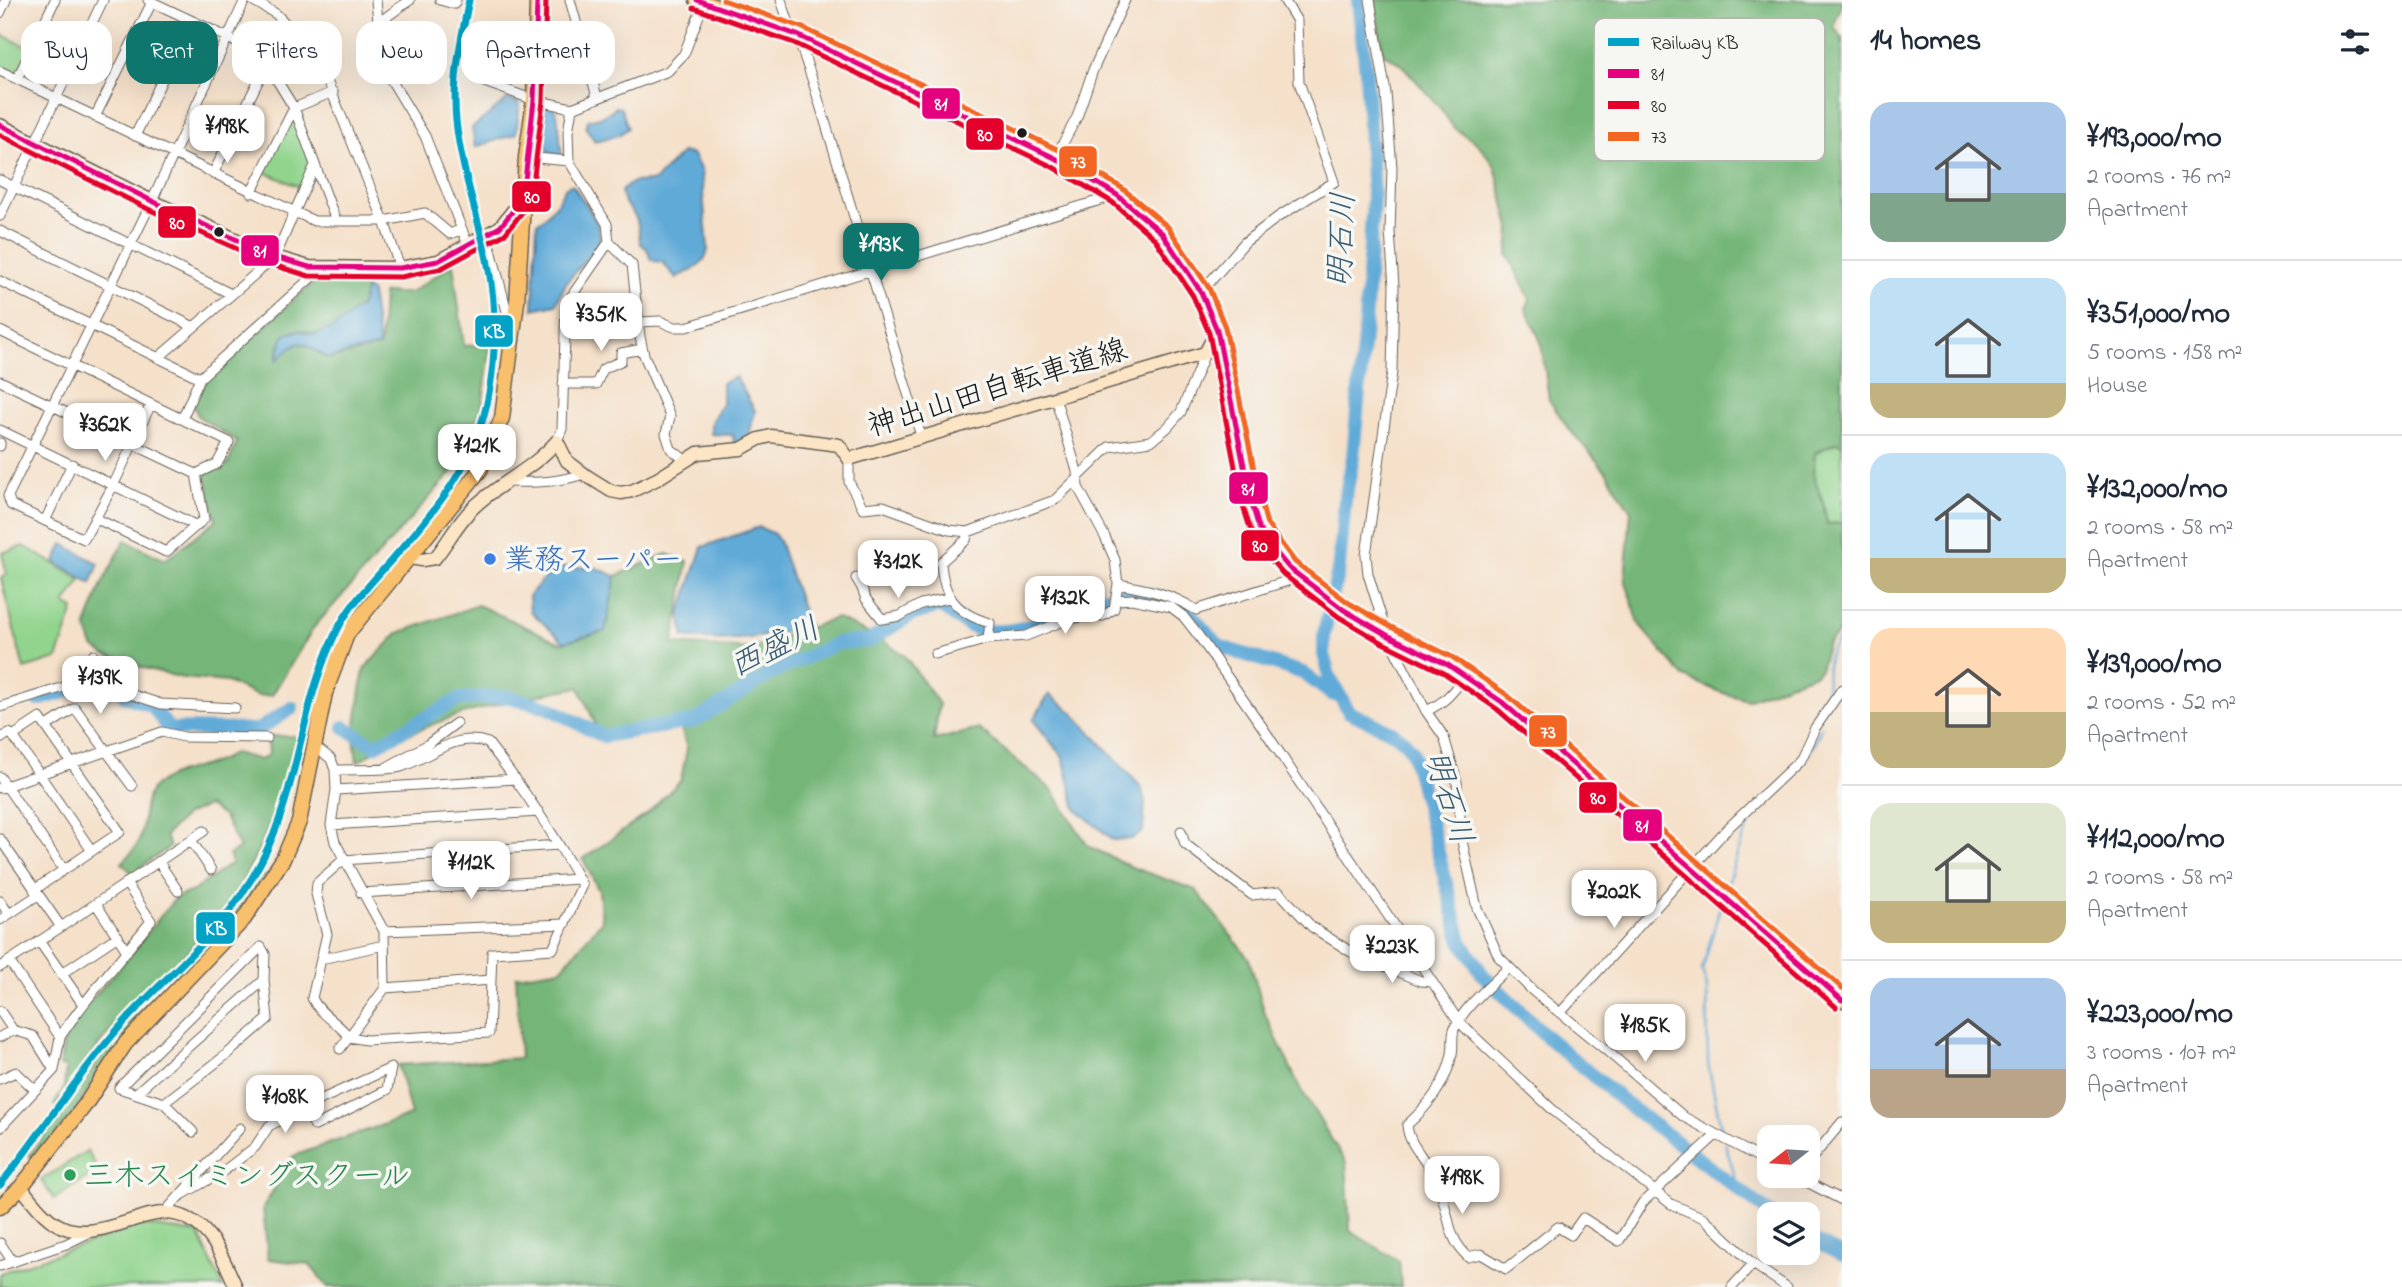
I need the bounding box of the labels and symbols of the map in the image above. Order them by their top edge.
legend [1594,18,1825,161]
text: Railway KB [1651,31,1739,59]
text: 81 [1651,62,1664,89]
line badge: 81 [921,87,961,120]
text: 81 [933,92,948,119]
text: 80 [1651,94,1666,121]
pin: ¥198K [178,106,276,165]
line badge: 80 [965,117,1005,151]
text: 80 [976,123,993,150]
text: 73 [1651,125,1667,152]
unlabelled marker [1015,126,1029,140]
line badge: 73 [1058,145,1098,178]
text: 73 [1070,150,1086,177]
line badge: 80 [511,180,552,213]
text: 80 [523,185,540,212]
water label: 明石川 [1318,191,1369,289]
line badge: 80 [157,205,197,239]
text: 80 [168,211,185,238]
pin: ¥193K [832,224,930,283]
unlabelled marker [212,225,226,239]
line badge: 81 [240,234,280,267]
text: 81 [252,239,267,266]
pin: ¥351K [552,294,650,353]
line badge: KB [474,314,514,348]
text: KB [483,320,505,347]
street label: 神出山田自転車道線 [862,329,1133,450]
pin: ¥362K [56,404,154,463]
pin: ¥121K [428,424,526,484]
line badge: 81 [1228,471,1269,505]
text: 81 [1240,477,1255,504]
line badge: 80 [1240,529,1280,562]
text: 80 [1251,534,1268,561]
place label: 業務スーパー [504,540,683,584]
pin: ¥312K [849,540,947,600]
marker: 業務スーパー [482,551,498,567]
pin: ¥132K [1016,576,1114,636]
water label: 西盛川 [722,607,829,691]
pin: ¥139K [51,656,149,716]
line badge: 73 [1528,714,1568,748]
text: 73 [1540,720,1556,747]
water label: 明石川 [1410,745,1483,851]
line badge: 80 [1578,781,1618,814]
text: 80 [1589,786,1606,813]
line badge: 81 [1622,808,1663,842]
text: 81 [1634,814,1649,841]
pin: ¥112K [422,842,520,901]
pin: ¥202K [1565,870,1663,930]
line badge: KB [195,911,236,945]
text: KB [205,917,227,944]
pin: ¥223K [1343,926,1441,985]
pin: ¥185K [1596,1004,1694,1064]
pin: ¥108K [236,1076,334,1135]
north arrow [1757,1125,1820,1188]
place label: 三木スイミングスクール [84,1156,410,1200]
pin: ¥198K [1413,1156,1511,1216]
marker: 三木スイミングスクール [62,1167,78,1183]

